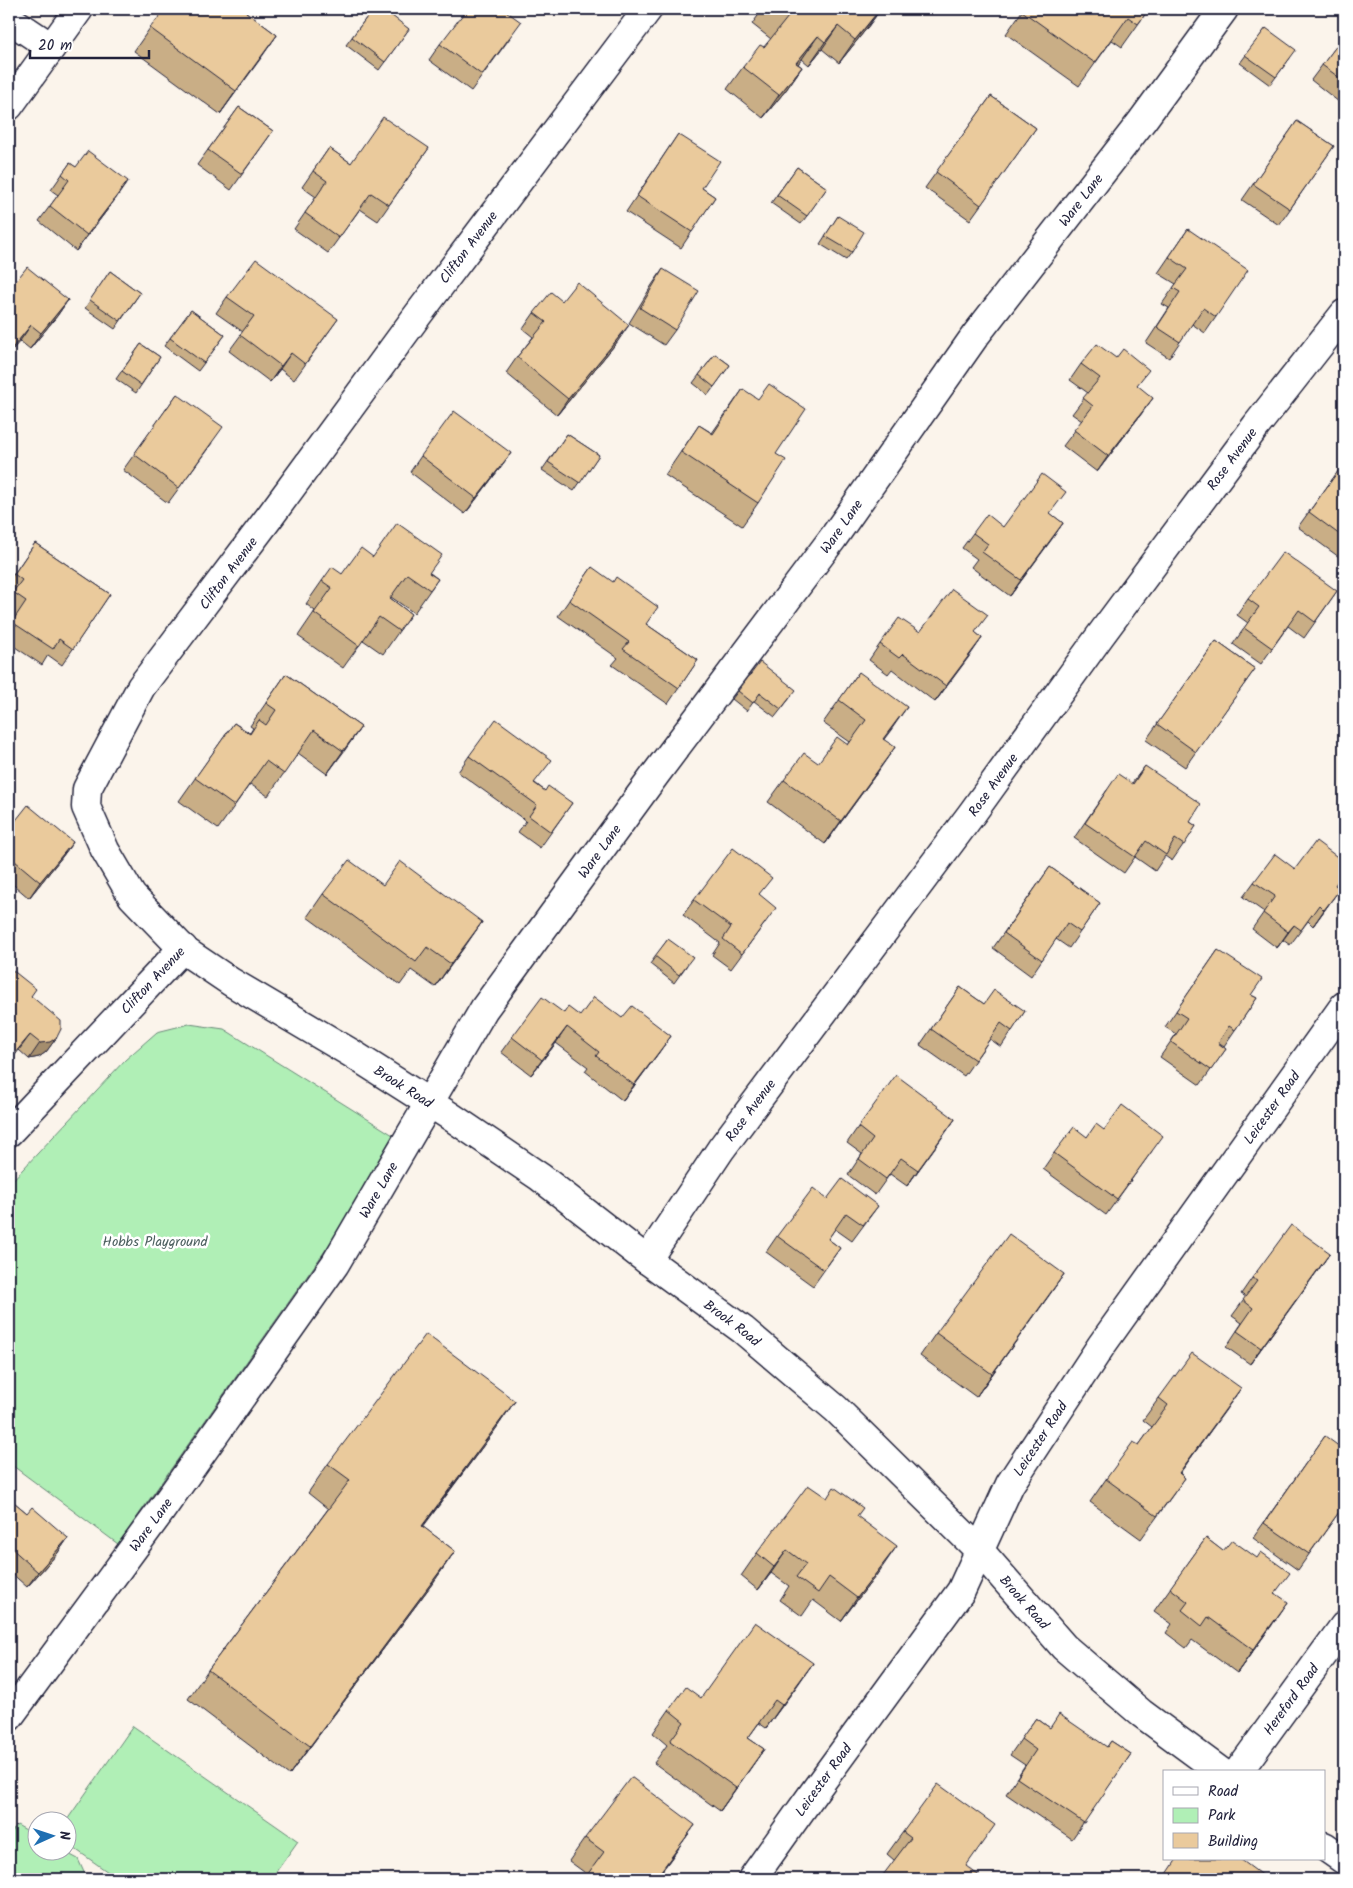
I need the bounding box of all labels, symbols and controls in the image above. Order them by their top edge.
scale bar [30,28,149,60]
text: 20 m [38,34,72,58]
street label: Ware Lane [1054,169,1110,232]
street label: Clifton Avenue [434,206,504,289]
street label: Rose Avenue [1202,423,1264,496]
street label: Ware Lane [815,495,869,559]
street label: Clifton Avenue [194,532,264,615]
street label: Rose Avenue [963,748,1024,822]
street label: Ware Lane [573,820,628,883]
street label: Clifton Avenue [116,941,192,1020]
street label: Brook Road [369,1060,438,1115]
street label: Leicester Road [1238,1066,1307,1149]
street label: Rose Avenue [720,1074,782,1147]
street label: Ware Lane [354,1157,405,1223]
park label: Hobbs Playground [103,1231,208,1253]
street label: Brook Road [699,1295,766,1353]
street label: Leicester Road [1008,1396,1074,1481]
street label: Ware Lane [124,1493,179,1557]
street label: Brook Road [994,1570,1055,1636]
street label: Hereford Road [1258,1659,1326,1740]
street label: Leicester Road [790,1738,859,1822]
legend [1163,1770,1326,1860]
text: Road [1208,1780,1239,1804]
text: Park [1208,1804,1236,1828]
north arrow [28,1810,78,1860]
text: N [53,1830,75,1841]
text: Building [1208,1830,1258,1854]

